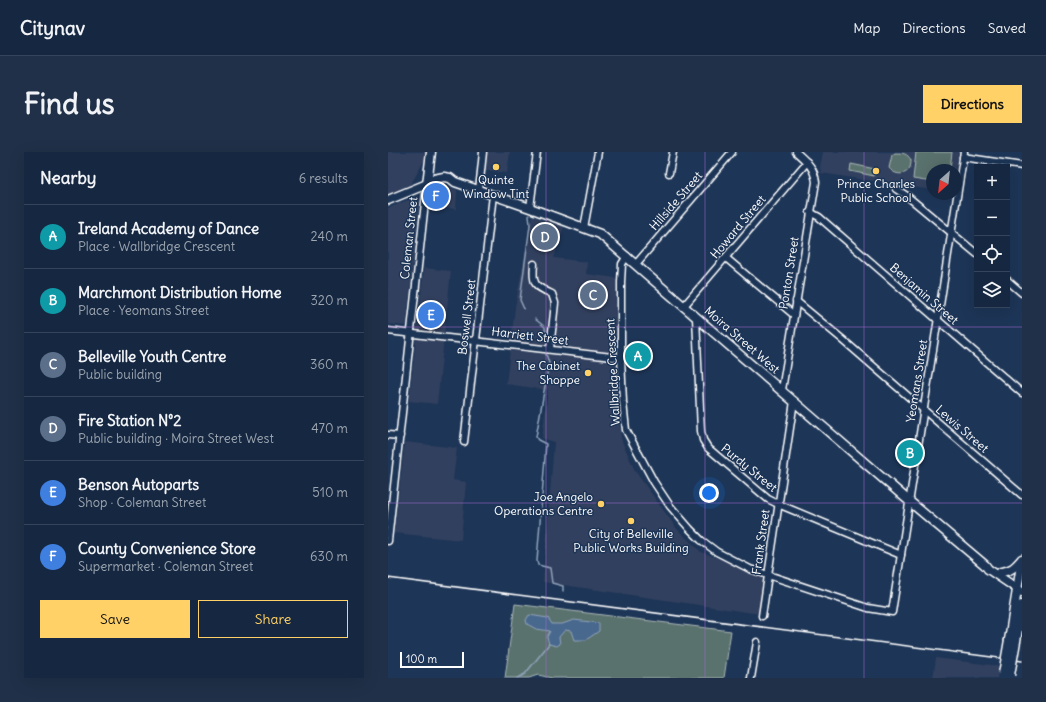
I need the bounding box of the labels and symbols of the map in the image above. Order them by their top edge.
marker: Quinte Window Tint [491,162,501,172]
north arrow [926,164,962,200]
marker: Prince Charles Public School [871,166,881,176]
street label: Hillside Street [646,168,705,233]
place label: Quinte Window Tint [463,172,529,201]
place label: Prince Charles Public School [837,176,915,205]
pin: F [423,181,449,211]
street label: Howard Street [707,192,769,262]
street label: Coleman Street [397,196,420,280]
pin: D [532,222,558,252]
street label: Ponton Street [775,236,802,310]
street label: Benjamin Street [887,260,962,327]
street label: Boswell Street [454,278,479,356]
pin: C [580,280,606,310]
pin: E [418,300,444,330]
street label: Moira Street West [702,303,783,376]
street label: Wallbridge Crescent [602,318,623,426]
street label: Harriett Street [491,323,569,348]
street label: Yeomans Street [903,338,930,423]
pin: A [625,341,651,371]
place label: The Cabinet Shoppe [516,358,580,387]
marker: The Cabinet Shoppe [583,368,593,378]
street label: Lewis Street [933,402,992,456]
pin: B [897,438,923,468]
street label: Purdy Street [718,440,780,495]
your location [699,483,719,503]
place label: Joe Angelo Operations Centre [494,489,593,518]
marker: Joe Angelo Operations Centre [596,499,606,509]
street label: Frank Street [748,508,773,576]
marker: City of Belleville Public Works Building [626,516,636,526]
place label: City of Belleville Public Works Building [573,526,689,555]
scale bar [400,650,464,669]

